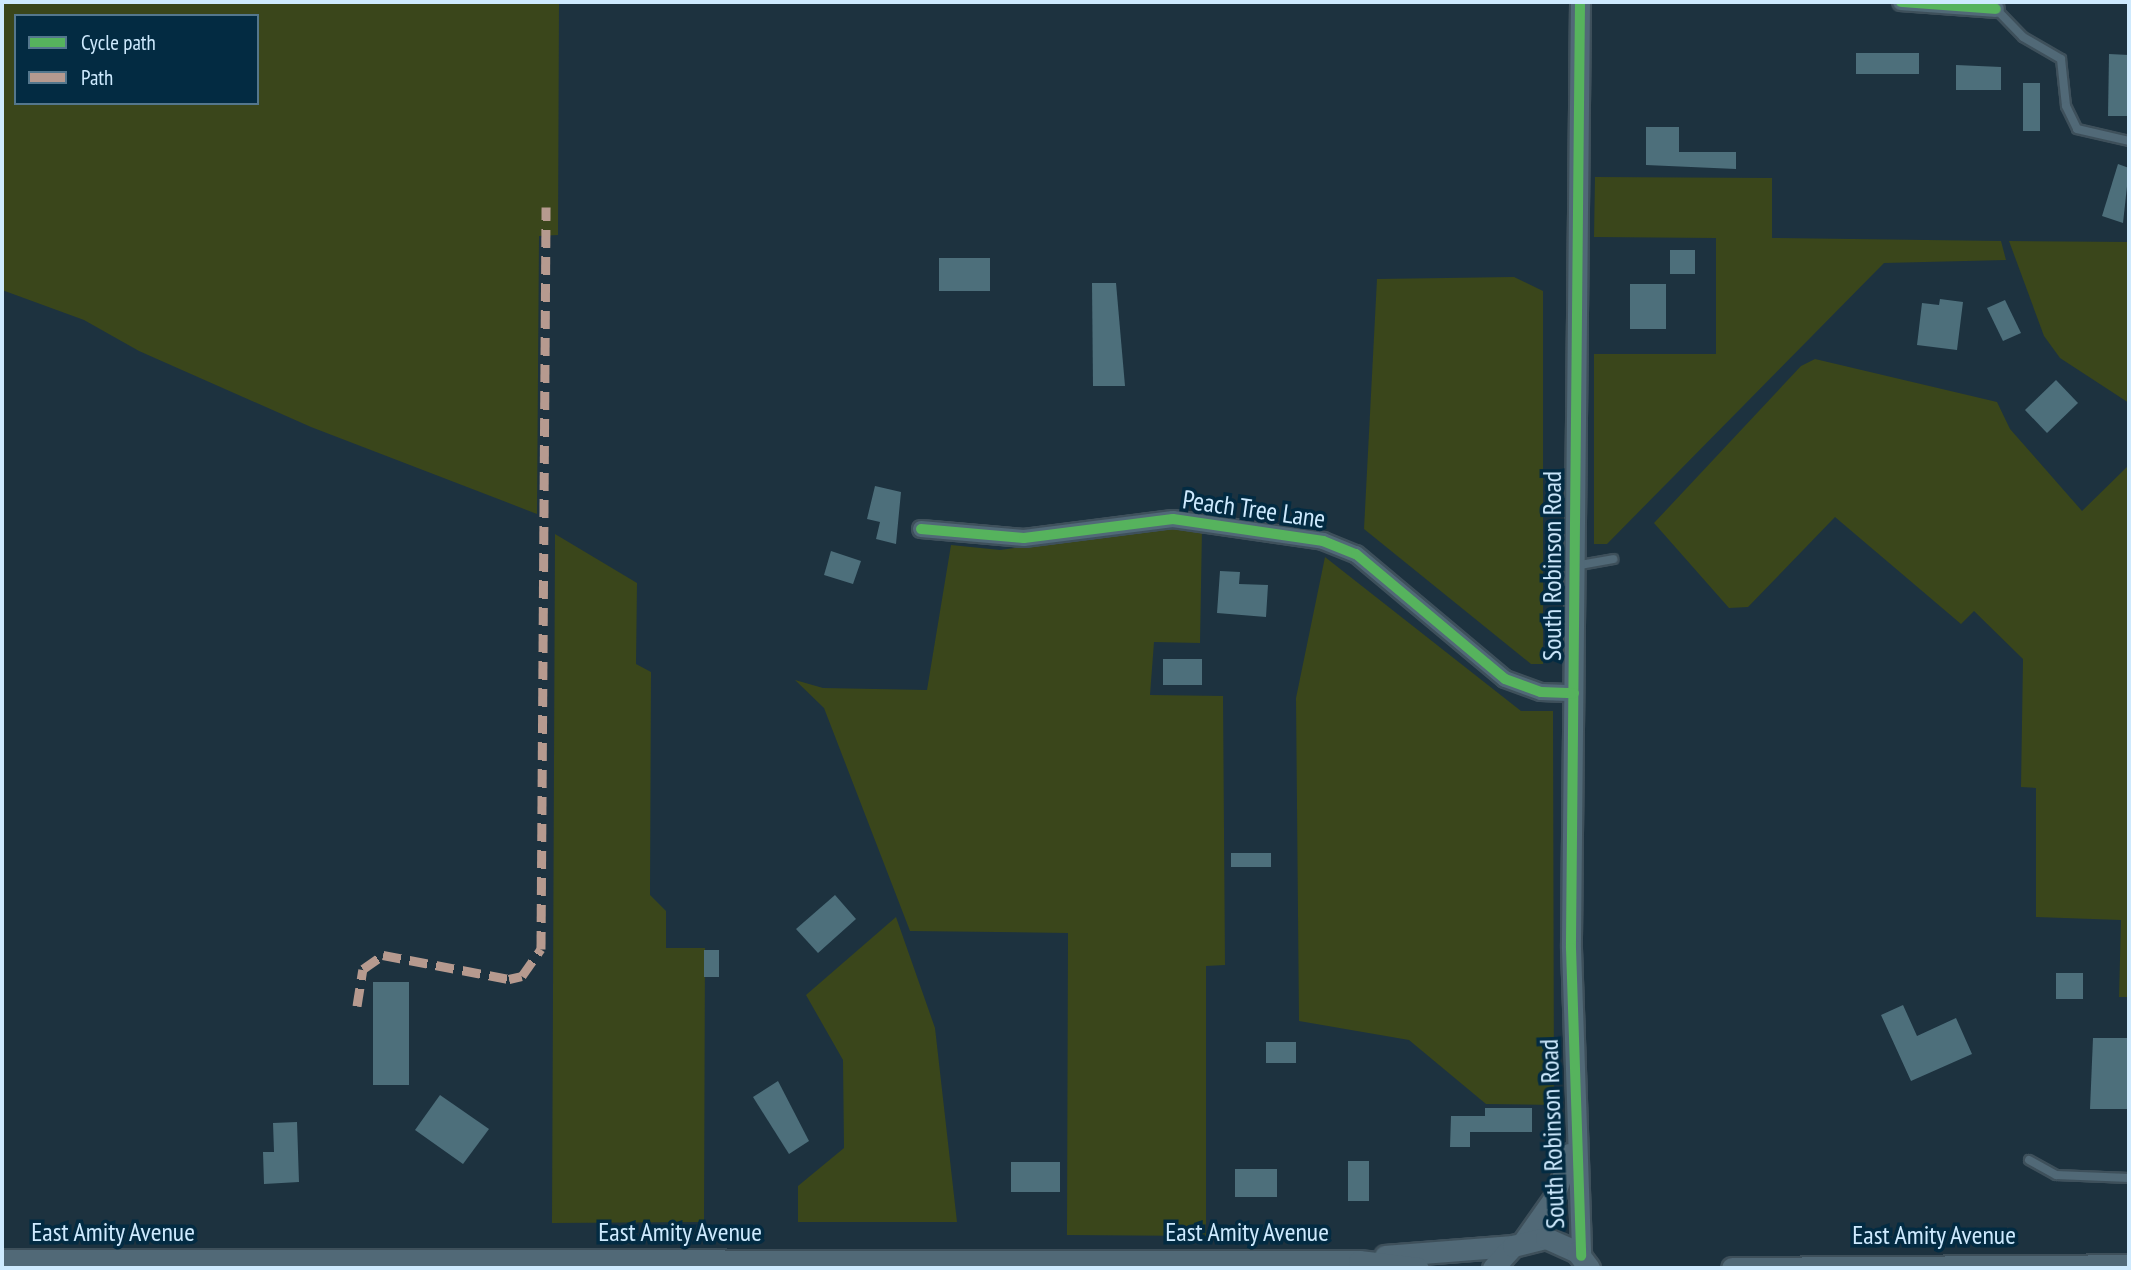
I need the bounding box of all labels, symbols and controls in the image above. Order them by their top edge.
legend [14,14,259,105]
text: Cycle path [81,29,156,56]
text: Path [81,64,113,91]
street label: South Robinson Road [1536,471,1568,661]
street label: Peach Tree Lane [1180,483,1328,535]
street label: South Robinson Road [1533,1038,1571,1230]
street label: East Amity Avenue [30,1216,196,1248]
street label: East Amity Avenue [597,1216,763,1248]
street label: East Amity Avenue [1164,1216,1330,1248]
street label: East Amity Avenue [1851,1219,2017,1251]

